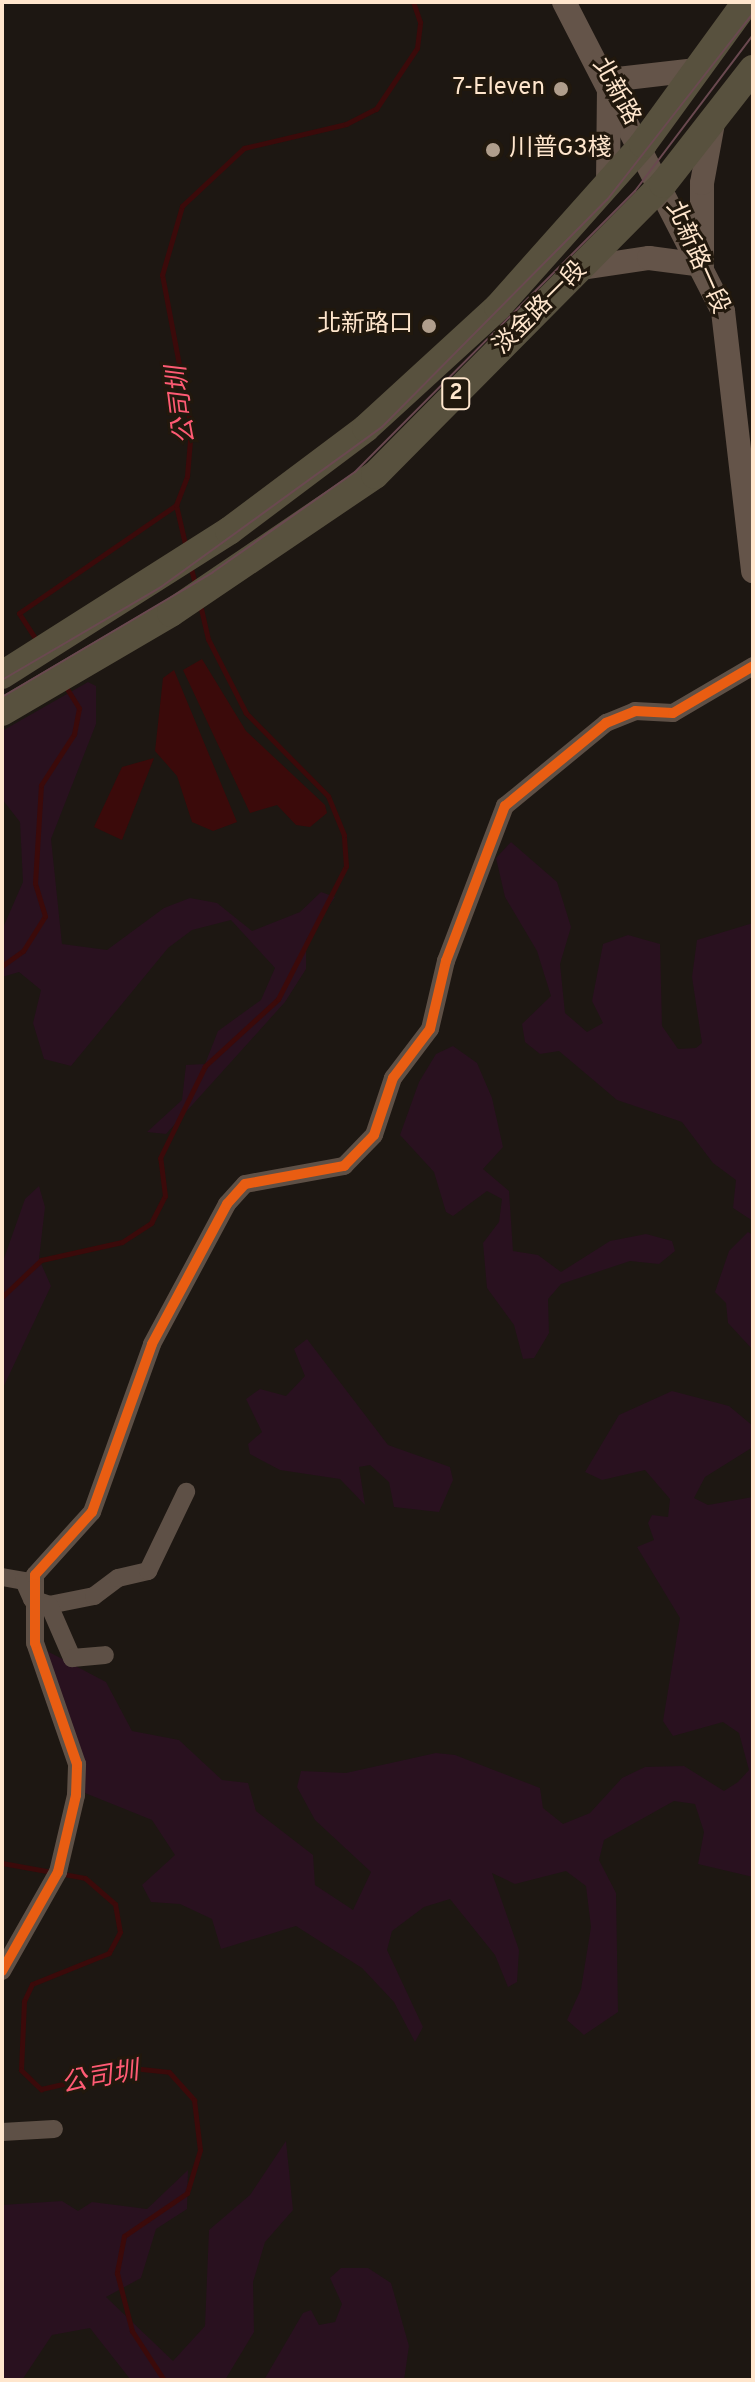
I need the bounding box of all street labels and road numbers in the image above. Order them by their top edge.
street label: 北新路 [585,54,645,130]
street label: 北新路一段 [658,197,734,319]
street label: 淡金路一段 [488,256,594,362]
road number: 2 [440,376,472,412]

